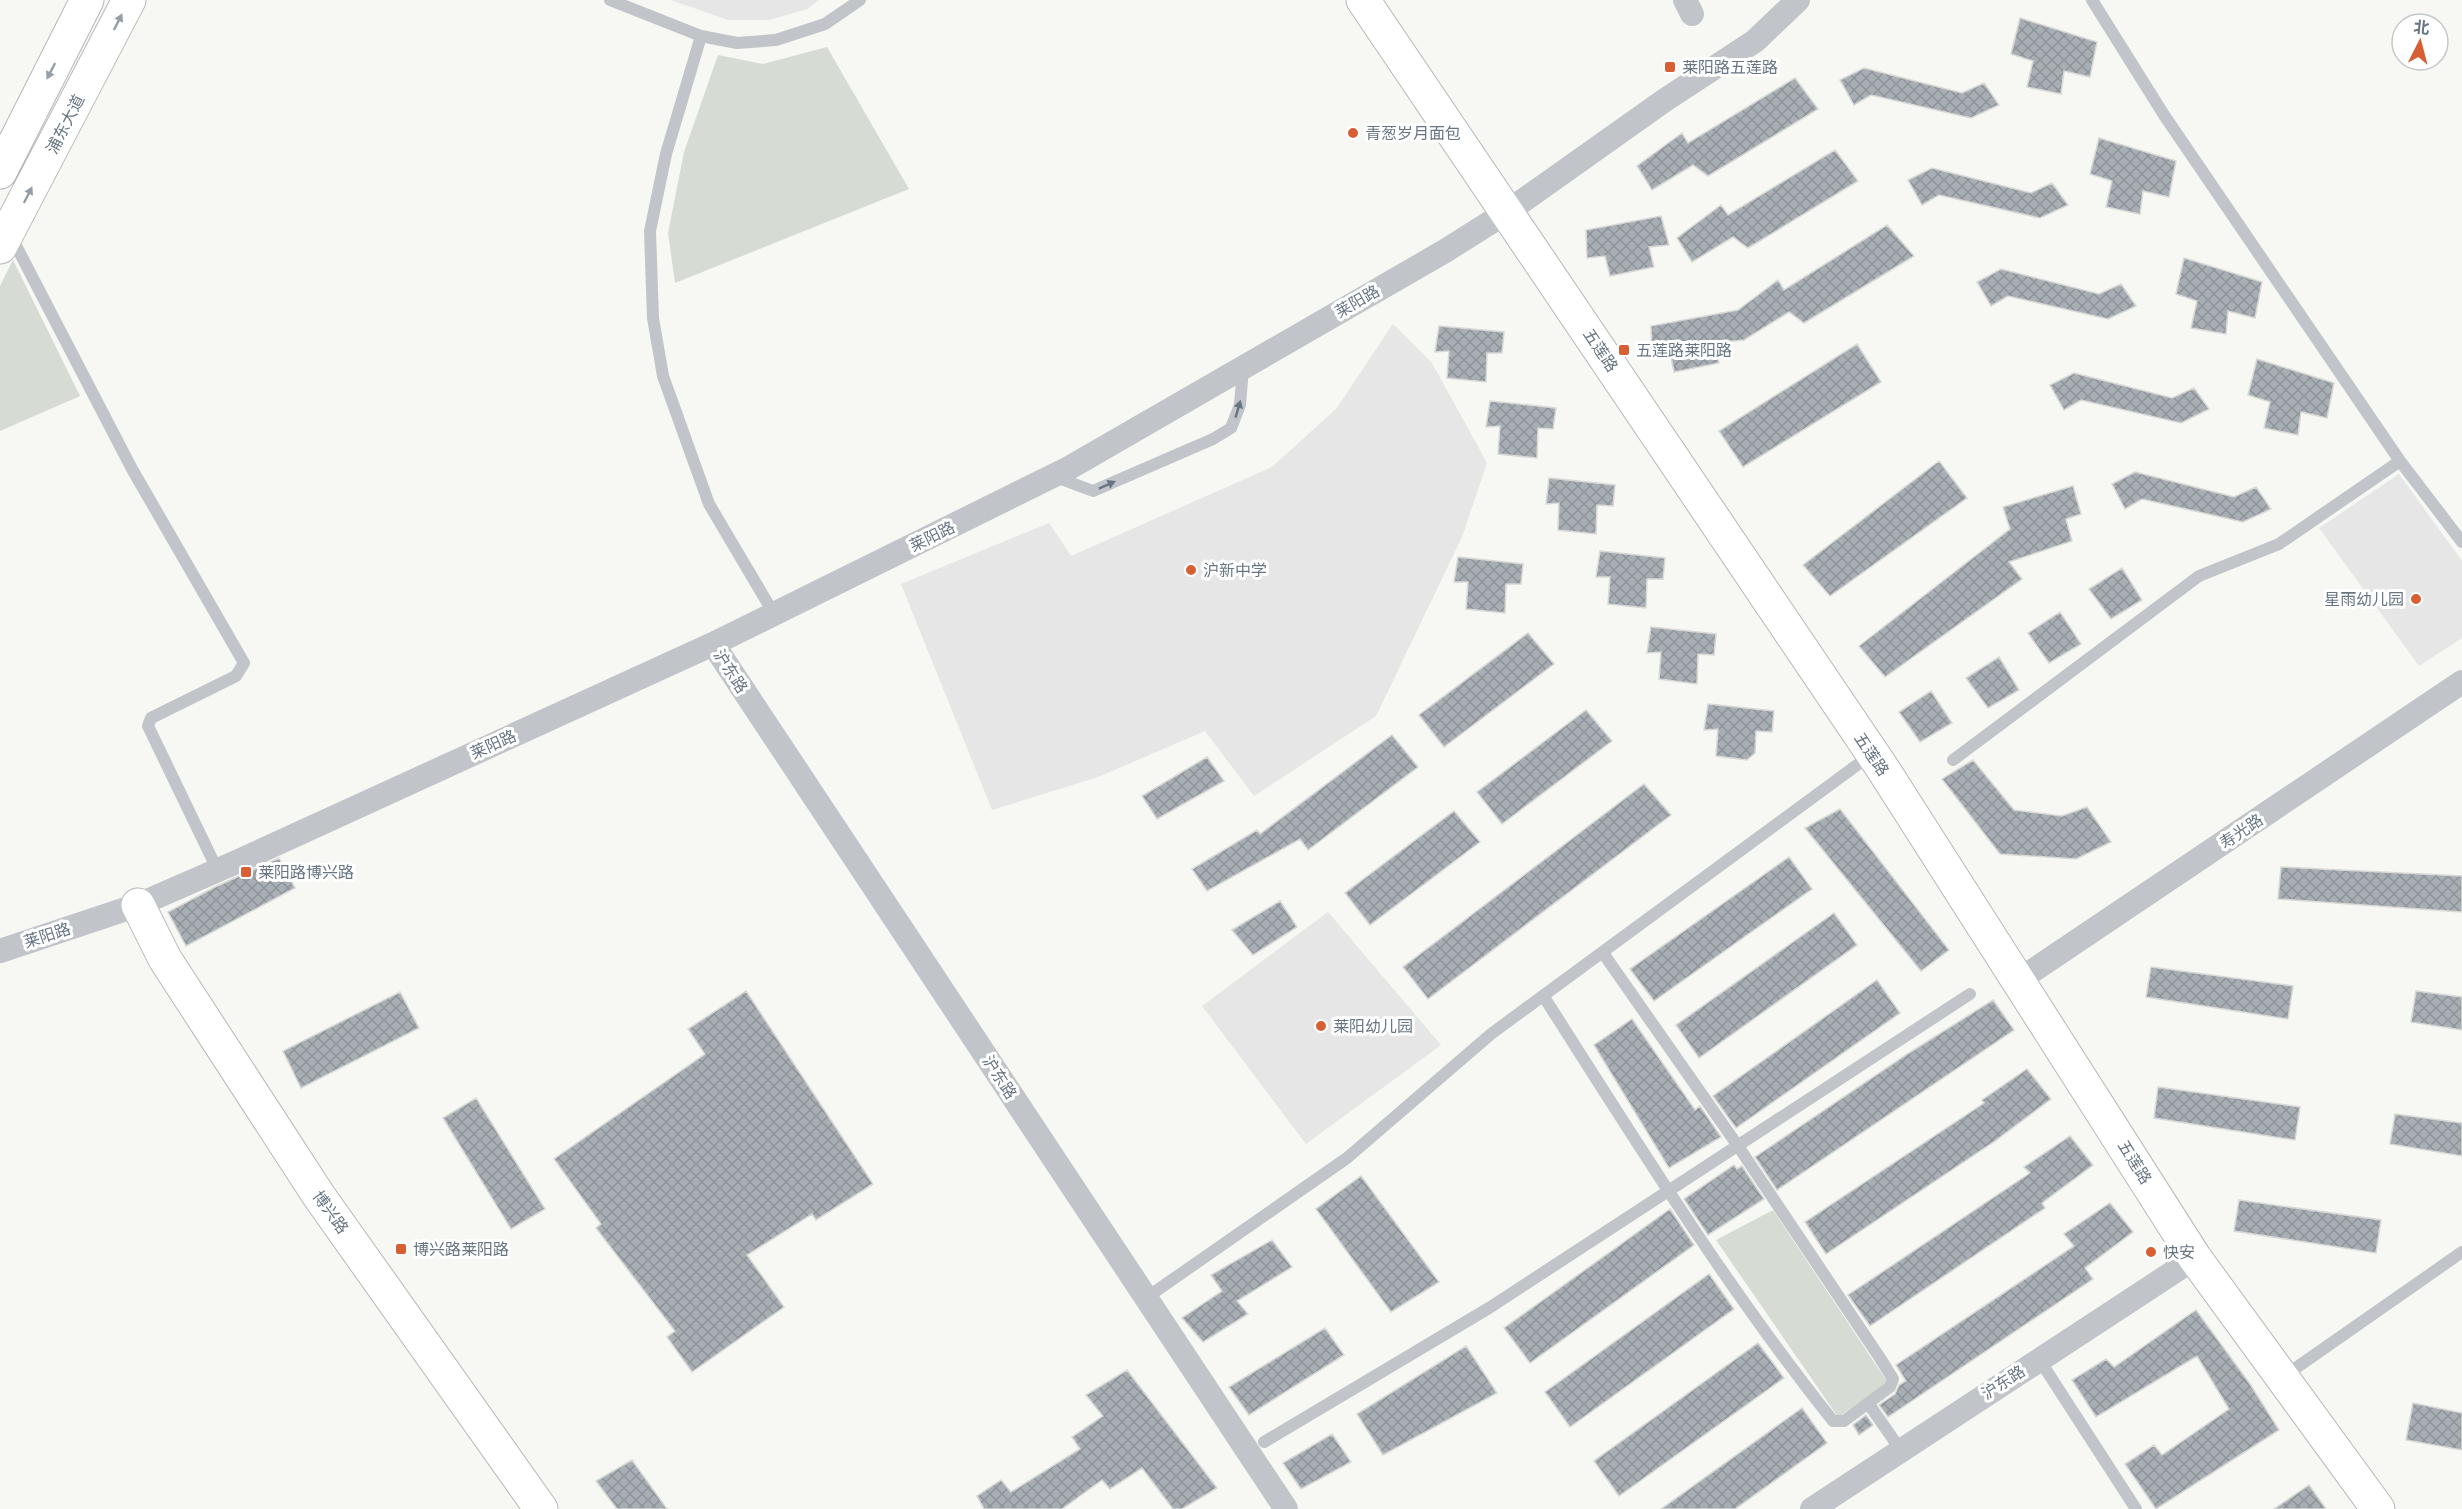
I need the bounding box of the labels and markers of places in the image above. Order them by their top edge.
place label: 莱阳路五莲路 [1682,57,1778,77]
marker: 莱阳路五莲路 [1663,60,1677,74]
place label: 青葱岁月面包 [1365,123,1461,143]
marker: 青葱岁月面包 [1346,126,1360,140]
place label: 五莲路莱阳路 [1636,340,1732,360]
marker: 五莲路莱阳路 [1617,343,1631,357]
place label: 沪新中学 [1203,560,1267,580]
marker: 沪新中学 [1184,563,1198,577]
place label: 星雨幼儿园 [2324,589,2404,609]
marker: 星雨幼儿园 [2409,592,2423,606]
place label: 莱阳路博兴路 [258,862,354,882]
marker: 莱阳路博兴路 [239,865,253,879]
place label: 莱阳幼儿园 [1333,1016,1413,1036]
marker: 莱阳幼儿园 [1314,1019,1328,1033]
place label: 博兴路莱阳路 [413,1239,509,1259]
marker: 博兴路莱阳路 [394,1242,408,1256]
place label: 快安 [2163,1242,2195,1262]
marker: 快安 [2144,1245,2158,1259]

